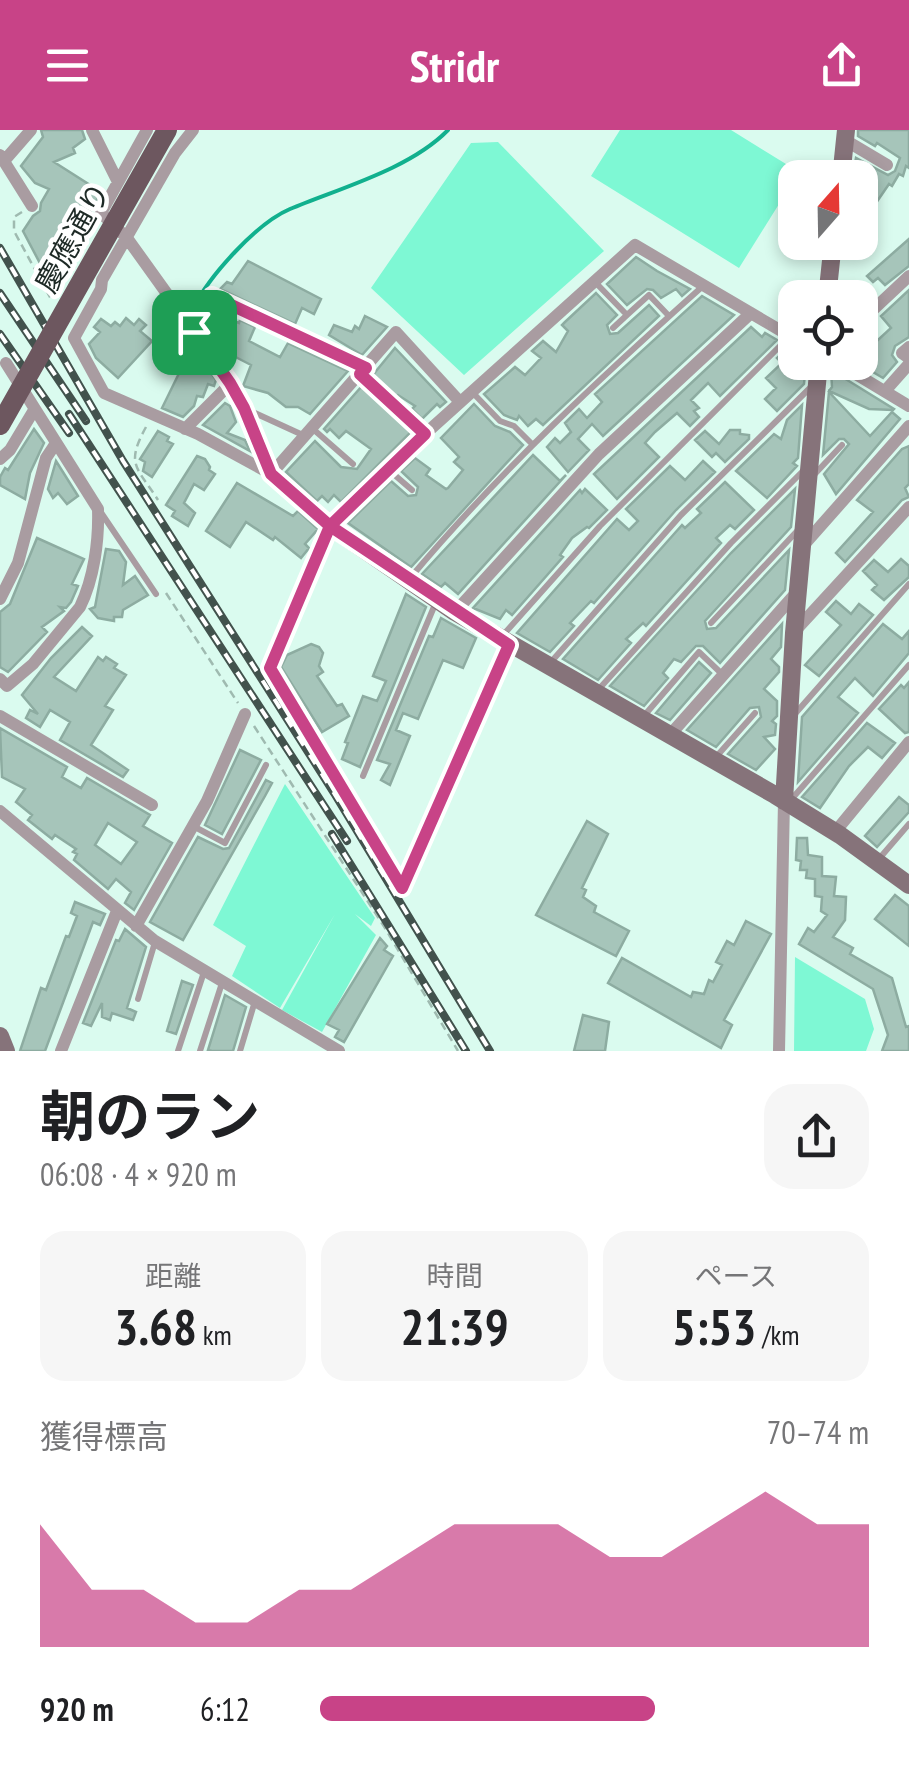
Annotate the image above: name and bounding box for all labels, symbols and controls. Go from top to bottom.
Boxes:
text: Stridr [410,36,499,94]
icon: menu [40,38,95,93]
icon: share [814,38,869,93]
north arrow [778,160,878,260]
map controls [778,160,878,380]
street label: 慶應通り [26,175,118,299]
button: locate [778,280,878,380]
pin [152,290,237,375]
icon: arrive [167,305,222,360]
text: 朝のラン [40,1080,260,1151]
button: share [764,1084,869,1189]
text: 06:08 · 4 × 920 m [40,1153,237,1195]
text: 距離 [145,1257,201,1294]
text: 時間 [426,1257,483,1294]
text: ペース [695,1257,777,1294]
text: 3.68 [114,1294,197,1359]
text: 21:39 [400,1294,509,1359]
text: 5:53 [672,1294,756,1359]
text: km [197,1316,232,1353]
text: /km [756,1316,800,1353]
text: 70–74 m [767,1411,869,1453]
text: 獲得標高 [40,1415,168,1457]
text: 920 m [40,1688,114,1730]
text: 6:12 [200,1688,250,1730]

